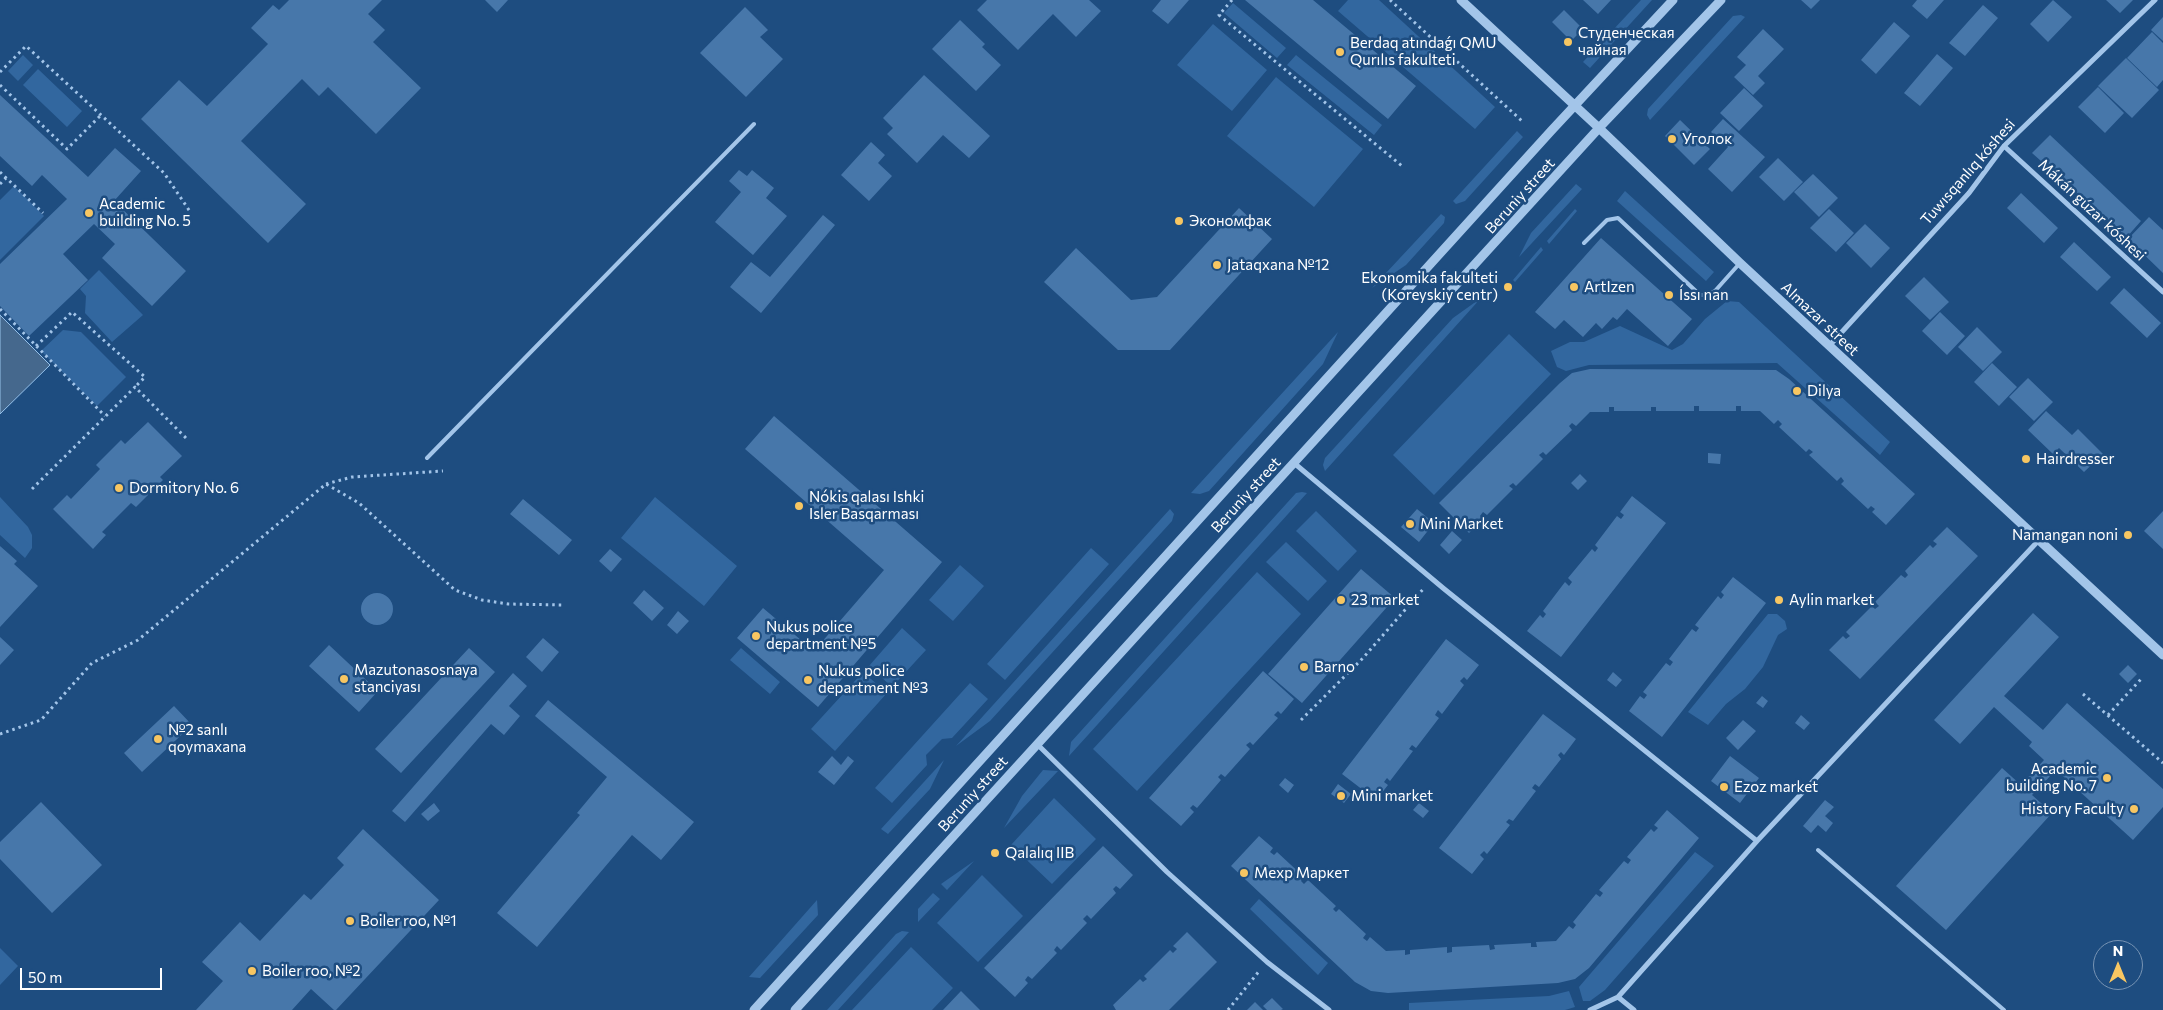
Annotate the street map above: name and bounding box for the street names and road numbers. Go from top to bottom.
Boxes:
street label: Tuwısqanlıq kóshesi [1917,115,2019,229]
street label: Beruniy street [1481,154,1559,238]
street label: Mákán gúzar kóshesi [2034,155,2150,265]
street label: Almazar street [1777,278,1863,360]
street label: Beruniy street [1207,453,1285,537]
street label: Beruniy street [934,752,1012,836]

